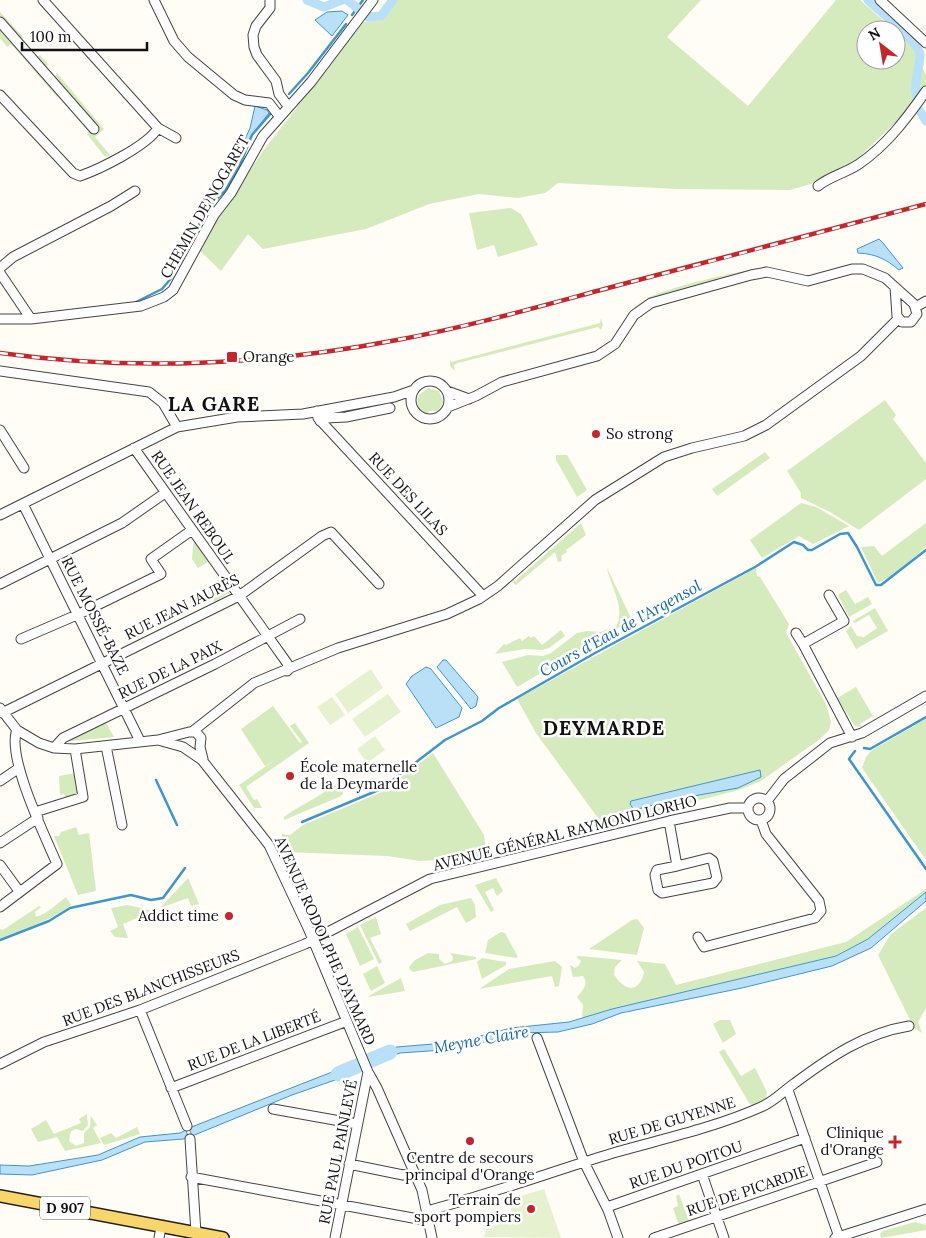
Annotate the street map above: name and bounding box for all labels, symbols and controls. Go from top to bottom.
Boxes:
scale bar [22,20,148,52]
north arrow [856,20,906,70]
text: N [865,23,884,44]
text: 100 m [30,27,71,46]
street label: CHEMIN DE NOGARET [156,131,254,282]
place label: Orange [243,347,295,366]
marker: Orange [225,350,239,364]
district label: LA GARE [168,391,260,416]
place label: So strong [606,424,673,443]
marker: So strong [590,428,602,440]
street label: RUE JEAN REBOUL [147,447,240,567]
street label: RUE DES LILAS [365,448,452,539]
street label: RUE MOSSÉ-BAZE [58,554,133,678]
street label: RUE JEAN JAURÈS [121,569,242,644]
water label: Cours d'Eau de l'Argensol [536,575,705,681]
street label: RUE DE LA PAIX [115,636,225,703]
district label: DEYMARDE [543,715,665,740]
place label: École maternelle de la Deymarde [300,757,417,793]
marker: École maternelle de la Deymarde [284,770,296,782]
street label: AVENUE GÉNÉRAL RAYMOND LORHO [430,790,699,875]
street label: AVENUE RODOLPHE D'AYMARD [270,833,380,1048]
place label: Addict time [137,906,219,925]
marker: Addict time [223,910,235,922]
street label: RUE DES BLANCHISSEURS [60,945,242,1030]
street label: RUE DE LA LIBERTÉ [185,1006,323,1075]
water label: Meyne Claire [432,1021,530,1057]
street label: RUE PAUL PAINLEVÉ [314,1078,361,1226]
street label: RUE DE GUYENNE [606,1092,738,1149]
place label: Clinique d'Orange [820,1123,884,1159]
marker: Centre de secours principal d'Orange [464,1135,476,1147]
marker: Clinique d'Orange [888,1135,902,1149]
street label: RUE DU POITOU [627,1136,745,1193]
place label: Centre de secours principal d'Orange [405,1148,535,1184]
street label: RUE DE PICARDIE [684,1161,810,1220]
place label: Terrain de sport pompiers [414,1190,521,1226]
road number: D 907 [40,1196,90,1220]
marker: Terrain de sport pompiers [525,1203,537,1215]

